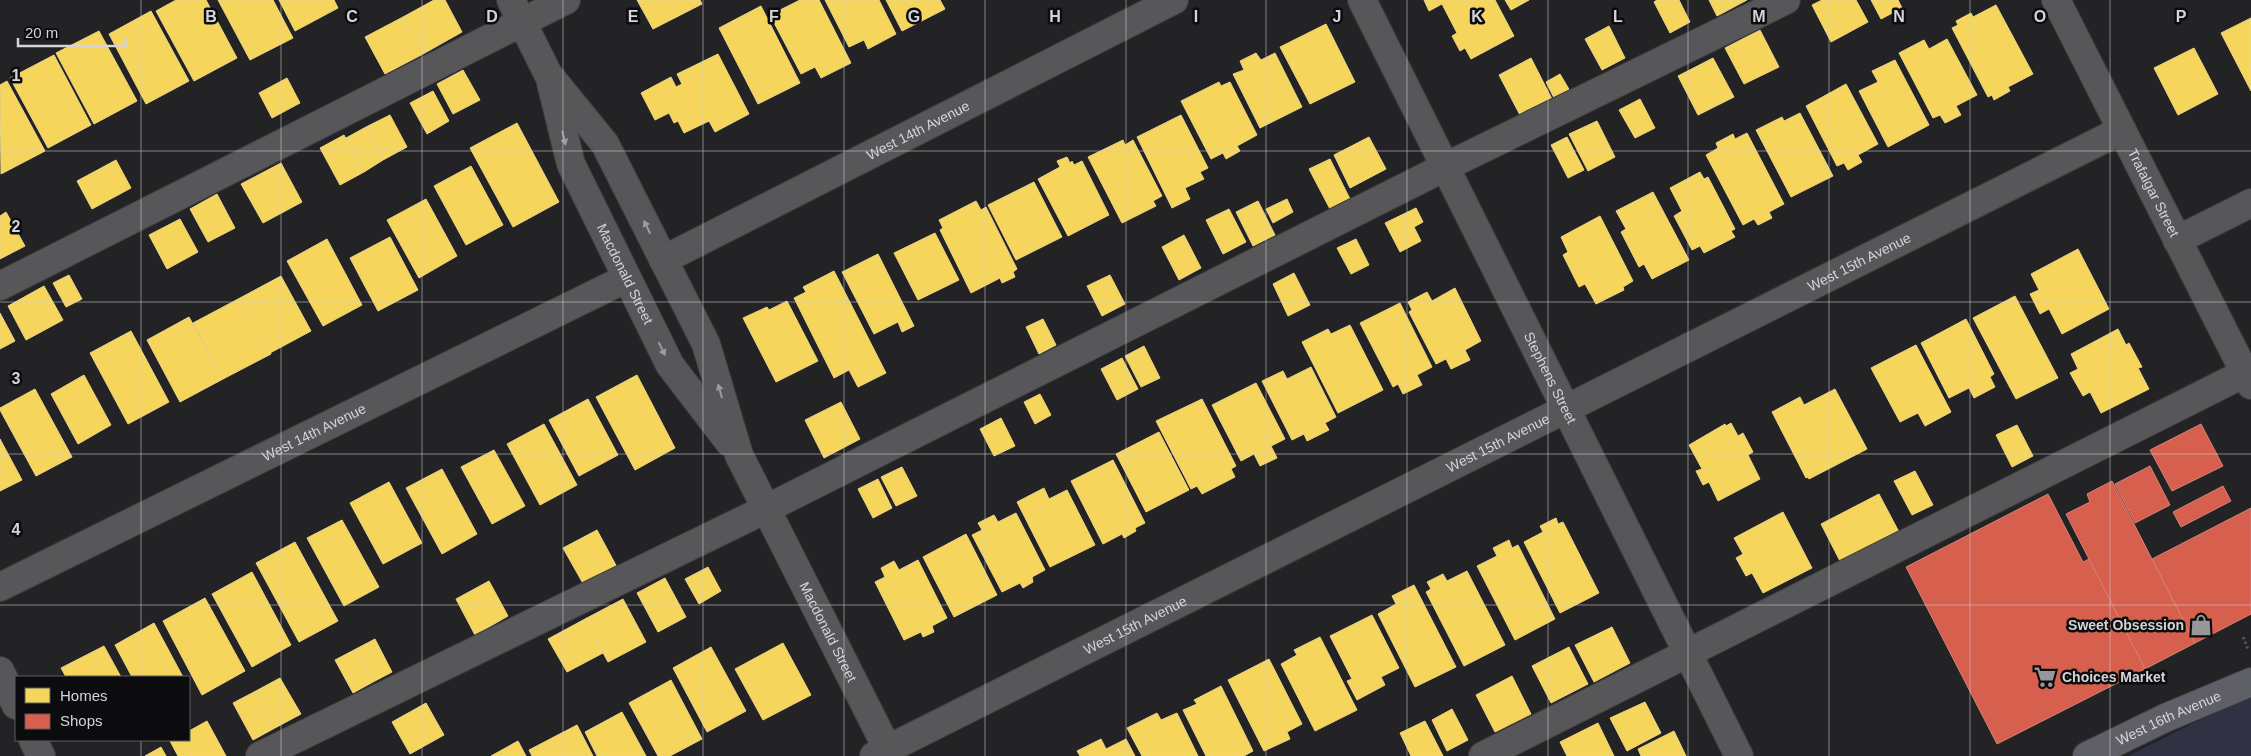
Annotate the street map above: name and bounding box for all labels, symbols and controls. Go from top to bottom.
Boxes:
text: B [205,8,217,25]
text: C [346,8,358,25]
text: D [486,8,498,25]
text: E [628,8,639,25]
text: F [769,8,779,25]
text: G [908,8,920,25]
text: H [1049,8,1061,25]
text: I [1194,8,1198,25]
text: J [1333,8,1341,25]
text: K [1471,8,1483,25]
text: L [1613,8,1623,25]
text: M [1752,8,1766,25]
text: N [1893,8,1905,25]
text: O [2034,8,2046,25]
text: P [2176,8,2187,25]
scale bar [18,15,125,47]
text: 20 m [25,24,58,41]
text: 1 [12,67,21,84]
street label: West 14th Avenue [864,97,972,163]
one-way arrow [561,131,569,146]
street label: Trafalgar Street [2125,146,2183,240]
text: 2 [12,218,21,235]
one-way arrow [643,220,651,235]
street label: Macdonald Street [594,221,657,327]
street label: West 15th Avenue [1805,229,1913,294]
street label: Stephens Street [1521,329,1580,426]
one-way arrow [658,342,666,356]
text: 3 [12,370,21,387]
one-way arrow [716,384,724,399]
street label: West 14th Avenue [260,400,368,464]
street label: West 15th Avenue [1444,410,1552,476]
text: 4 [12,521,21,538]
street label: Macdonald Street [796,579,860,685]
street label: West 15th Avenue [1081,592,1189,658]
shop icon: Sweet Obsession [2188,612,2214,638]
place label: Sweet Obsession [2068,617,2184,633]
supermarket icon: Choices Market [2032,664,2058,690]
place label: Choices Market [2062,669,2166,685]
legend [15,676,190,741]
text: Homes [60,687,108,704]
street label: West 16th Avenue [2114,687,2223,749]
text: Shops [60,712,103,729]

